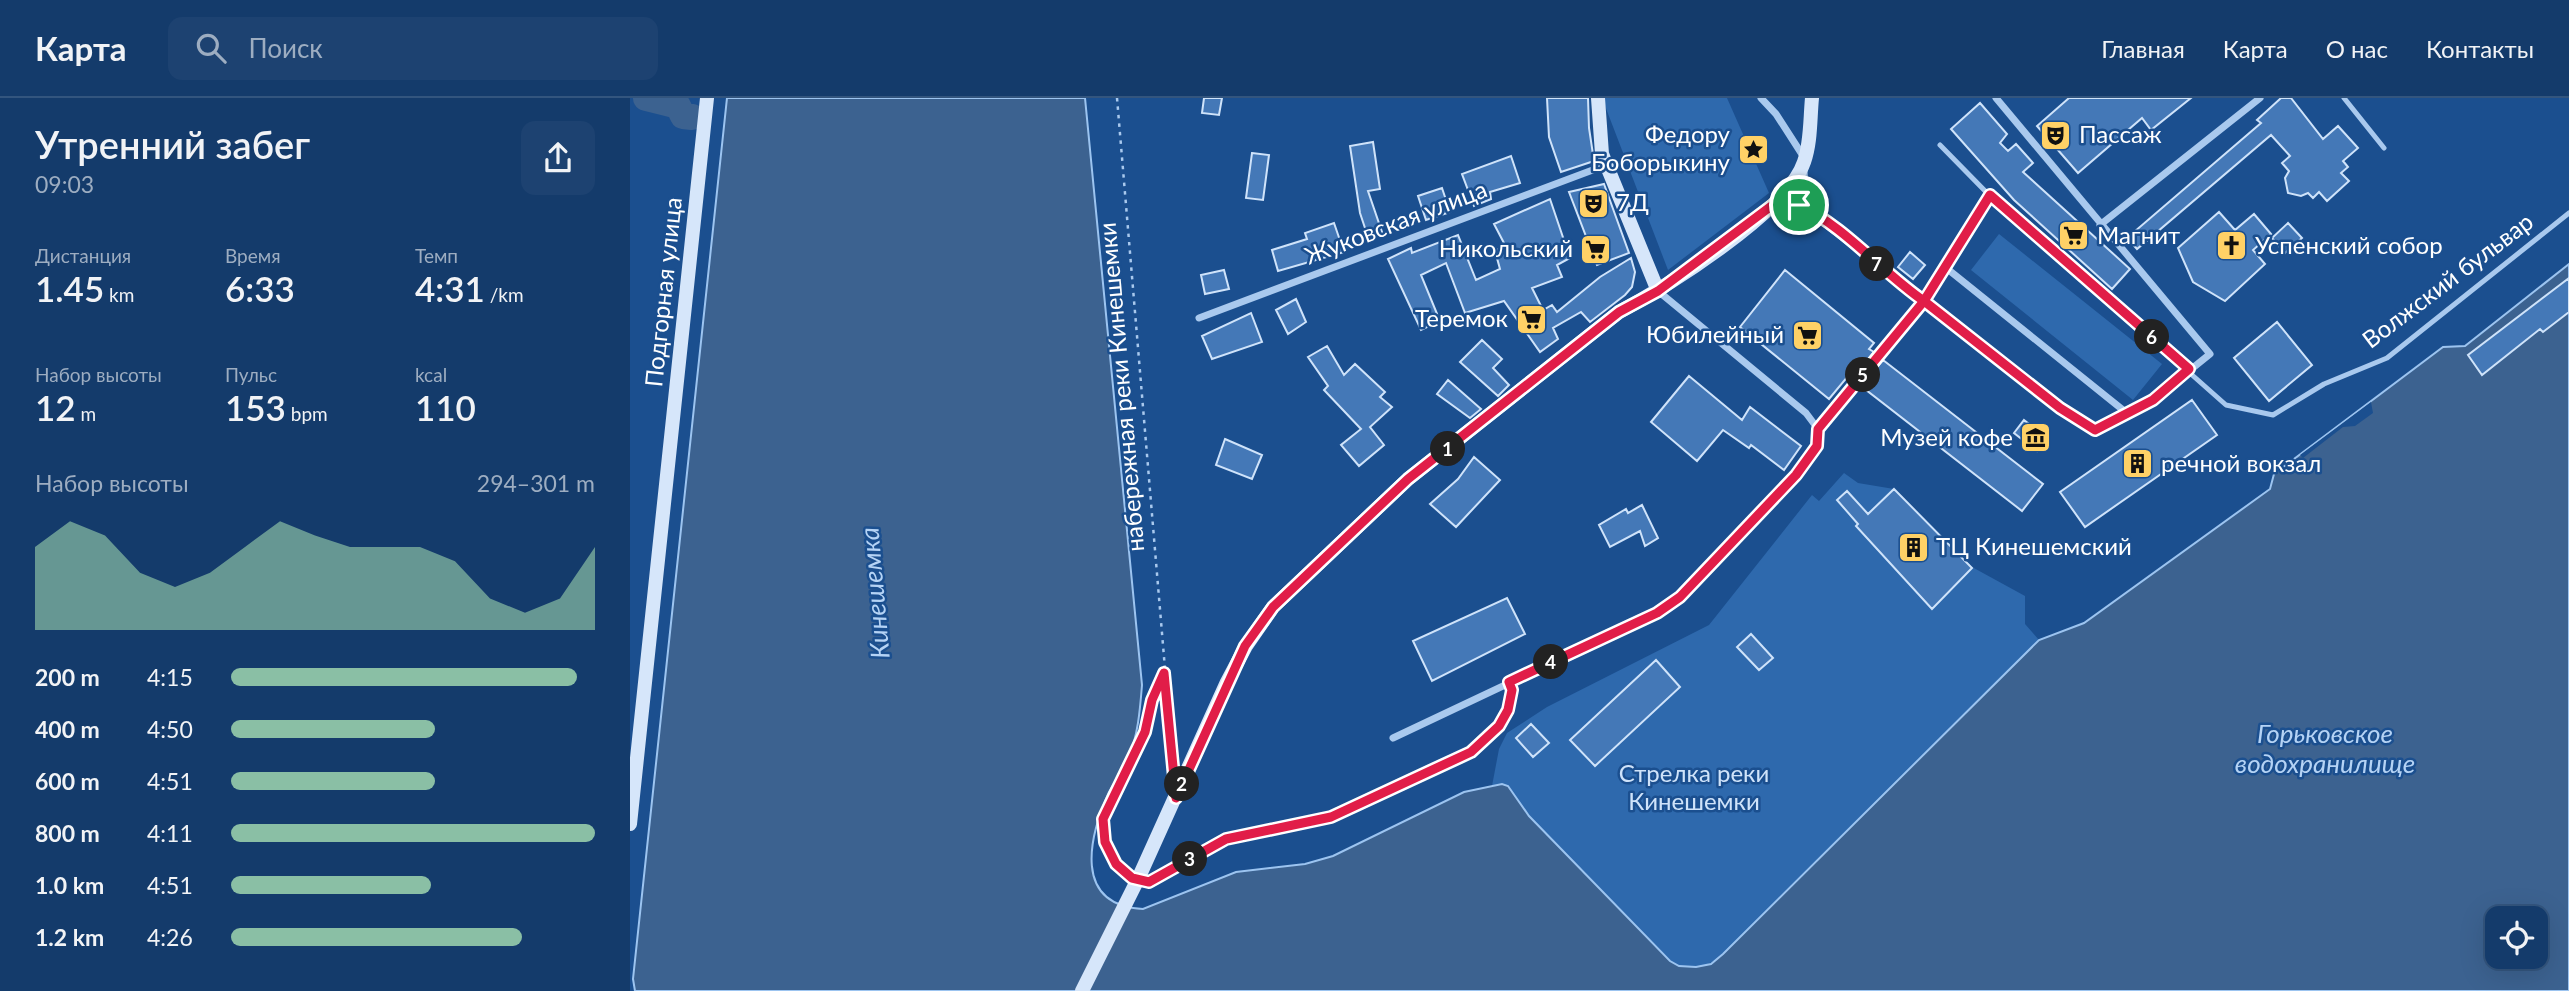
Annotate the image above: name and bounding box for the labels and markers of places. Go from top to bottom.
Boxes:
theatre icon: Пассаж [2039,118,2073,152]
place label: Федору Боборыкину [1591,119,1731,176]
place label: Пассаж [2079,119,2162,148]
place icon: Федору Боборыкину [1736,132,1770,166]
pin [1769,175,1829,235]
theatre icon: 7Д [1576,186,1610,220]
place label: 7Д [1616,187,1649,216]
supermarket icon: Магнит [2057,219,2091,253]
place label: Магнит [2097,220,2180,249]
church icon: Успенский собор [2215,229,2249,263]
place label: Успенский собор [2255,230,2443,259]
supermarket icon: Никольский [1579,232,1613,266]
place label: Никольский [1439,233,1573,262]
pin: 7 [1860,246,1894,282]
supermarket icon: Теремок [1514,302,1548,336]
place label: Теремок [1415,303,1509,332]
supermarket icon: Юбилейный [1790,318,1824,352]
place label: Юбилейный [1646,319,1784,348]
pin: 6 [2134,320,2170,354]
pin: 5 [1846,358,1880,392]
museum icon: Музей кофе [2019,421,2053,455]
place label: Музей кофе [1880,422,2013,451]
pin: 1 [1430,432,1466,466]
building icon: речной вокзал [2121,447,2155,481]
place label: речной вокзал [2161,448,2321,477]
building icon: ТЦ Кинешемский [1896,530,1930,564]
place label: ТЦ Кинешемский [1936,531,2132,560]
pin: 4 [1534,644,1569,680]
pin: 2 [1164,766,1200,802]
pin: 3 [1172,842,1208,876]

